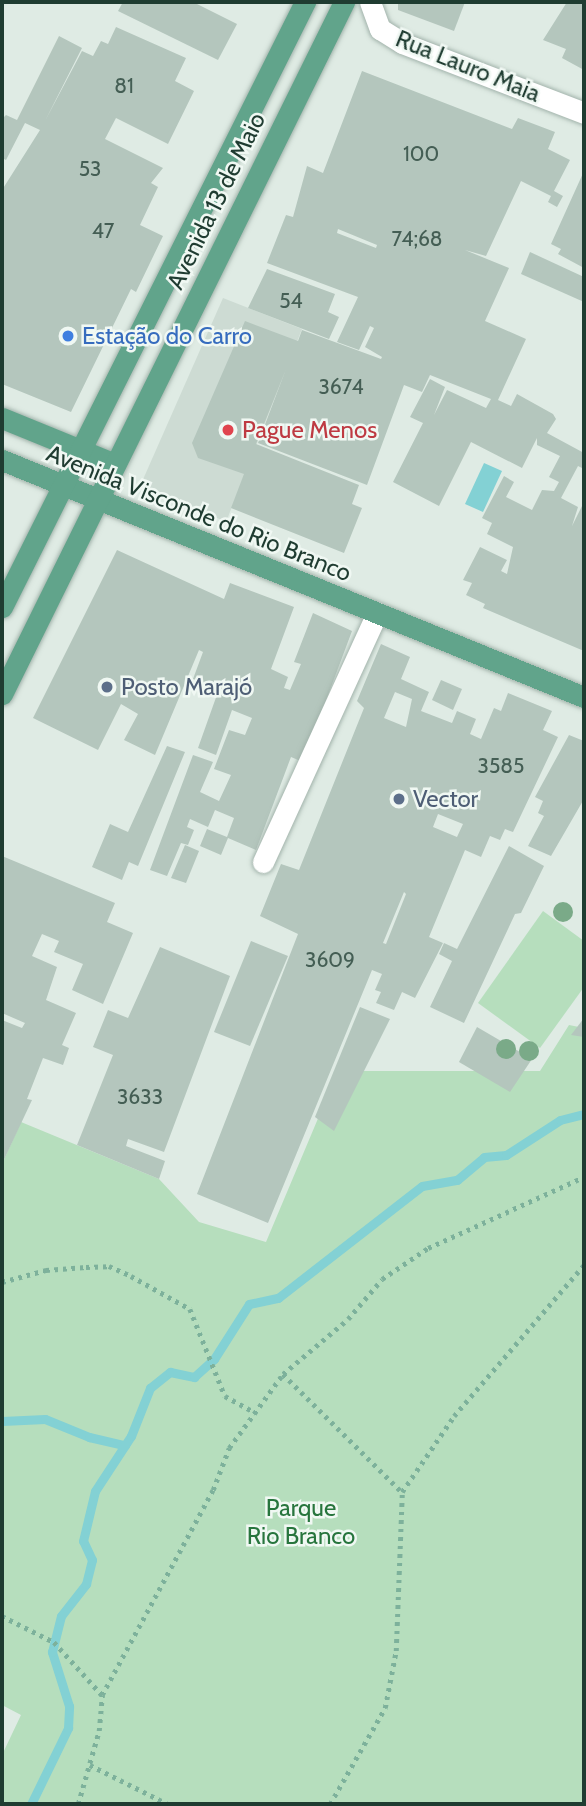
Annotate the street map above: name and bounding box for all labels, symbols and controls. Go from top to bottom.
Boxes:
street label: Rua Lauro Maia [392,24,544,108]
house number: 81 [114,73,134,99]
street label: Avenida 13 de Maio [161,108,271,294]
house number: 100 [403,141,439,167]
house number: 53 [79,156,101,182]
house number: 47 [92,218,114,244]
house number: 74;68 [391,226,443,252]
house number: 54 [279,288,303,314]
place label: Estação do Carro [82,322,252,350]
marker: Estação do Carro [60,328,76,344]
house number: 3674 [318,374,364,400]
place label: Pague Menos [242,416,377,444]
marker: Pague Menos [220,422,236,438]
street label: Avenida Visconde do Rio Branco [42,439,356,587]
place label: Posto Marajó [121,673,252,701]
marker: Posto Marajó [99,679,115,695]
house number: 3585 [478,753,524,779]
place label: Vector [413,785,478,813]
marker: Vector [391,791,407,807]
house number: 3609 [305,947,355,973]
house number: 3633 [117,1084,163,1110]
park label: Parque Rio Branco [247,1494,355,1550]

